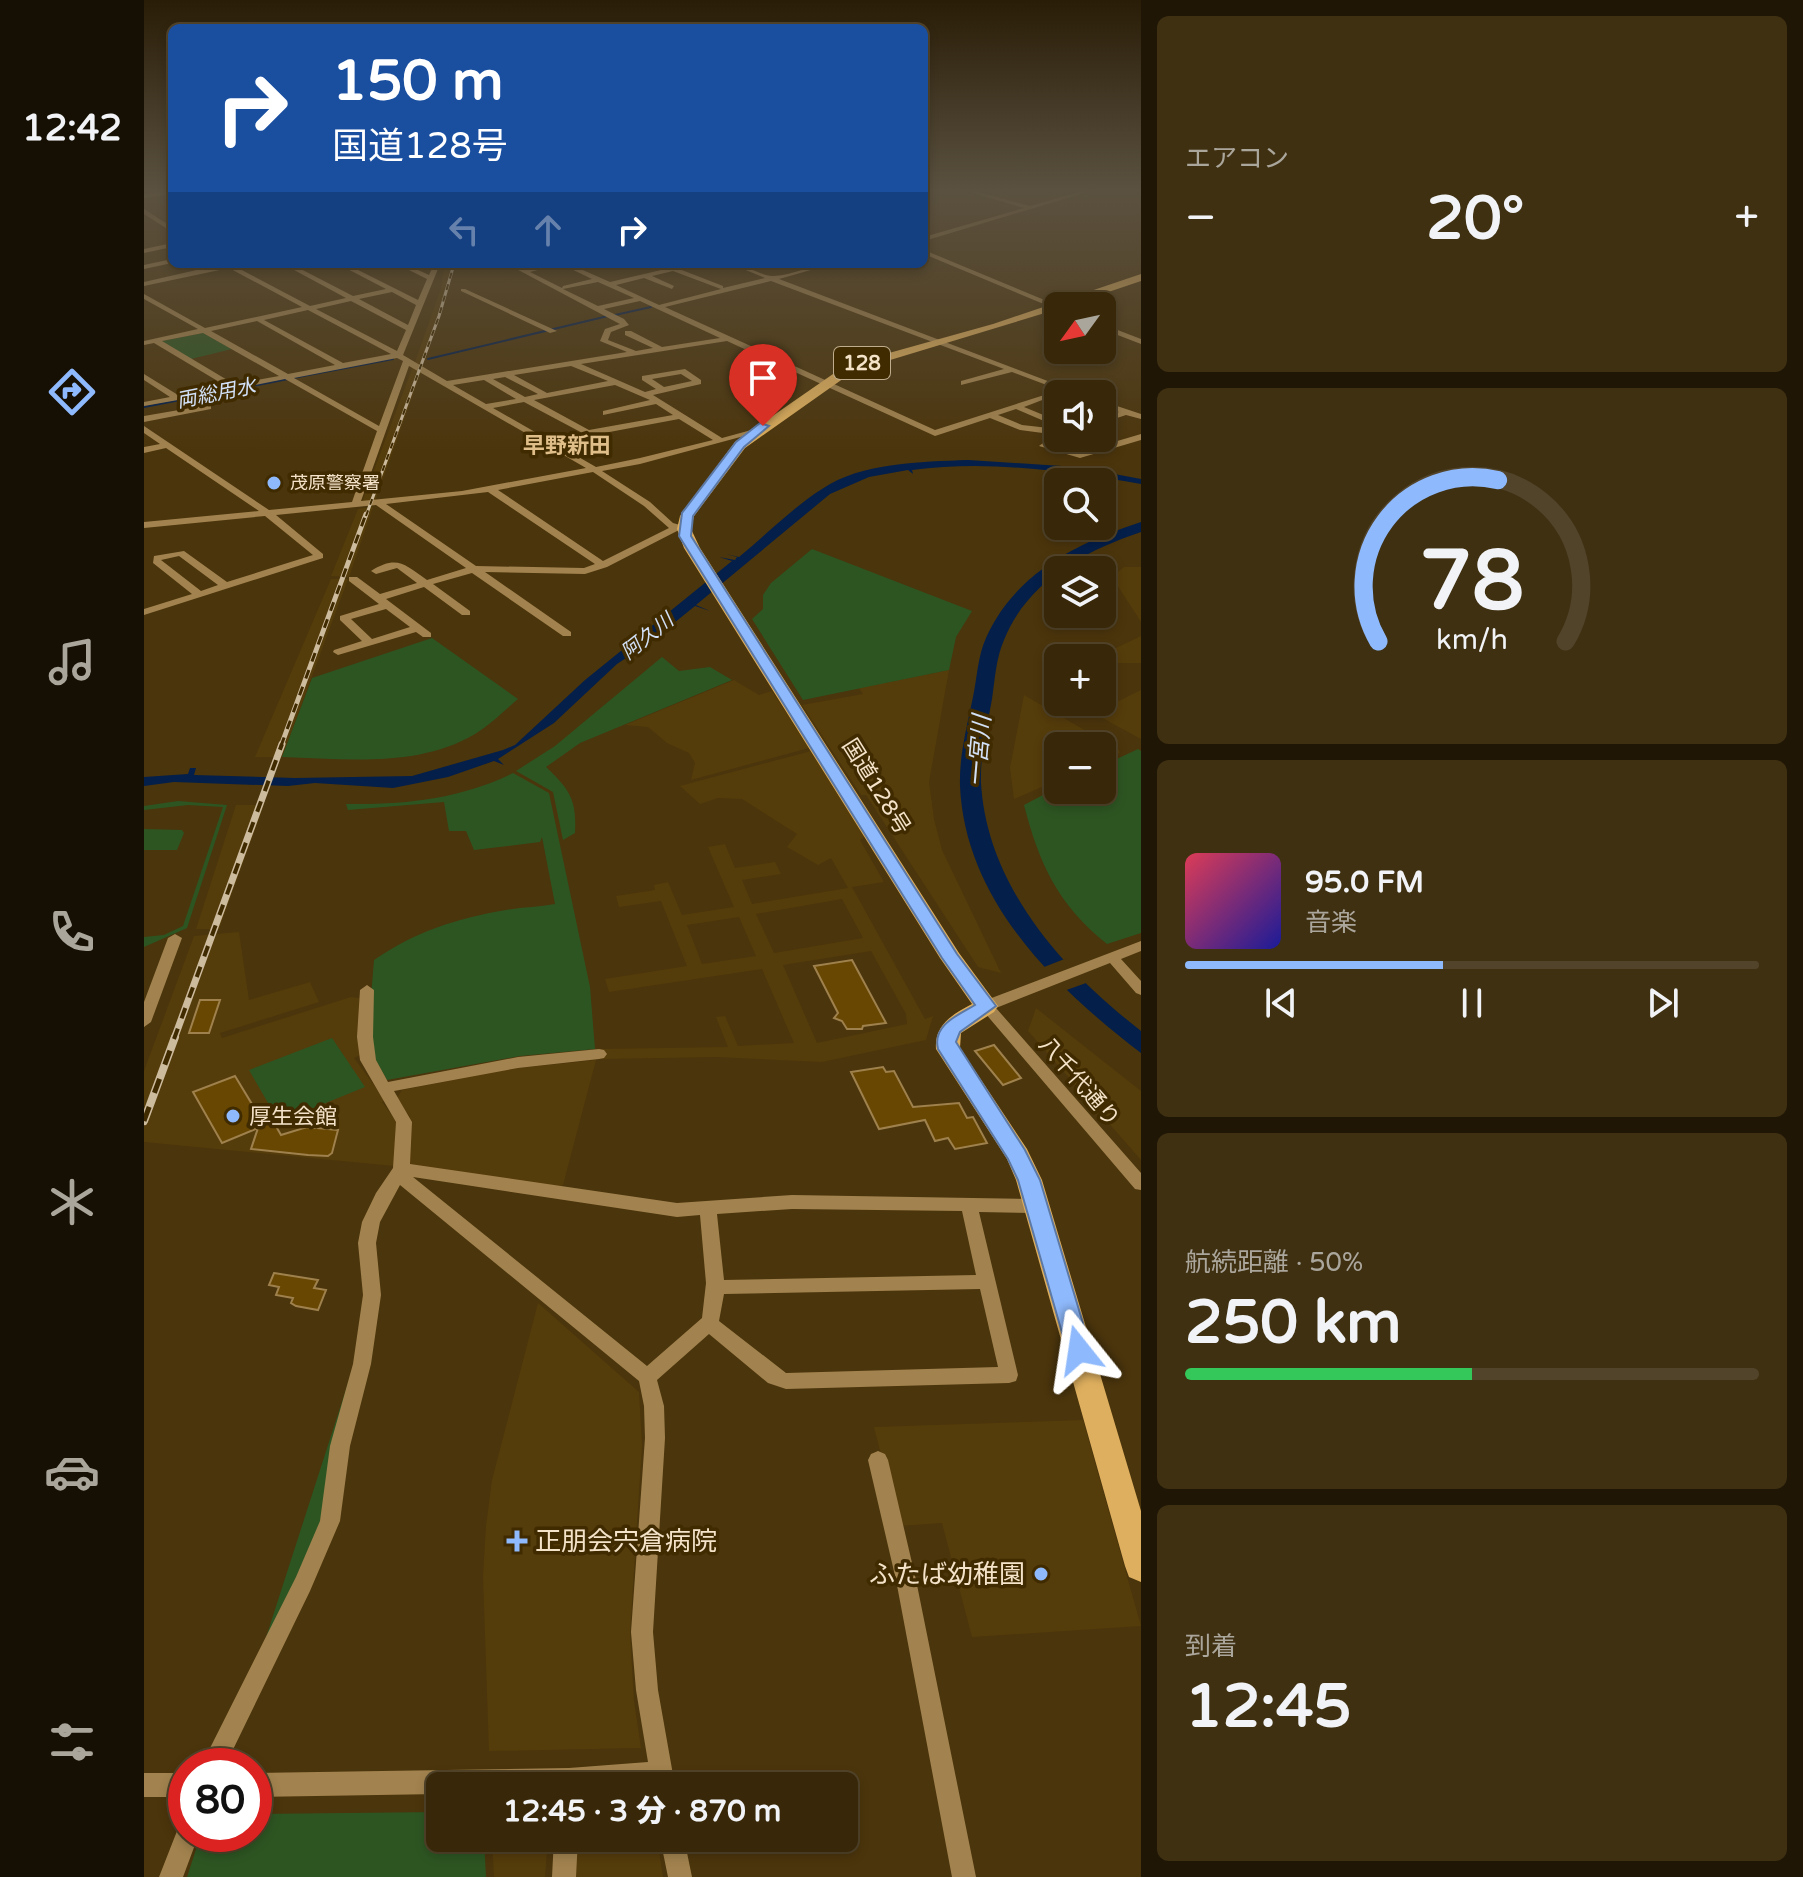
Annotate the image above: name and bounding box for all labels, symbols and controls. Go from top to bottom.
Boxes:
text: 150 m [332,48,503,115]
icon: right [200,56,304,160]
text: 12:42 [22,107,122,150]
text: 国道128号 [332,125,508,168]
text: エアコン [1185,143,1289,174]
text: 20° [1426,183,1524,255]
text: − [1185,192,1216,245]
text: + [1734,192,1759,245]
icon: left [442,208,486,252]
icon: ahead [526,208,570,252]
icon: right [610,208,654,252]
north arrow [1044,292,1116,364]
map controls [1044,292,1116,804]
pin [729,344,797,426]
road number: 128 [834,347,890,379]
icon: arrive [741,356,785,400]
icon: directions [44,364,100,420]
water label: 両総用水 [175,374,260,413]
button: sound [1044,380,1116,452]
district label: 早野新田 [523,433,611,459]
button: search [1044,468,1116,540]
place label: 茂原警察署 [290,472,380,494]
marker: 茂原警察署 [265,474,283,492]
text: 78 [1420,532,1524,632]
button: layers [1044,556,1116,628]
water label: 阿久川 [617,607,680,665]
text: km/h [1436,623,1508,657]
icon: music [44,634,100,690]
button: + [1044,644,1116,716]
water label: 一宮川 [962,711,997,788]
button: − [1044,732,1116,804]
street label: 国道128号 [837,734,916,839]
text: 95.0 FM [1305,864,1424,901]
icon: phone [44,904,100,960]
text: 音楽 [1305,907,1357,938]
icon: previous [1259,981,1303,1025]
icon: pause [1450,981,1494,1025]
icon: next [1641,981,1685,1025]
street label: 八千代通り [1033,1032,1125,1132]
place label: 厚生会館 [249,1104,337,1130]
marker: 厚生会館 [224,1107,242,1125]
icon: climate [44,1174,100,1230]
text: 航続距離 · 50% [1185,1247,1363,1278]
text: 250 km [1185,1287,1401,1359]
position arrow [1037,1308,1121,1392]
icon: car [44,1444,100,1500]
place label: 正朋会宍倉病院 [535,1526,717,1557]
marker: 正朋会宍倉病院 [506,1530,528,1552]
place label: ふたば幼稚園 [869,1559,1025,1590]
marker: ふたば幼稚園 [1032,1565,1050,1583]
text: 到着 [1185,1631,1237,1662]
text: 12:45 [1185,1671,1351,1743]
icon: filters [44,1714,100,1770]
speed limit sign: 80 [168,1748,272,1852]
text: 12:45 · 3 分 · 870 m [503,1793,781,1830]

